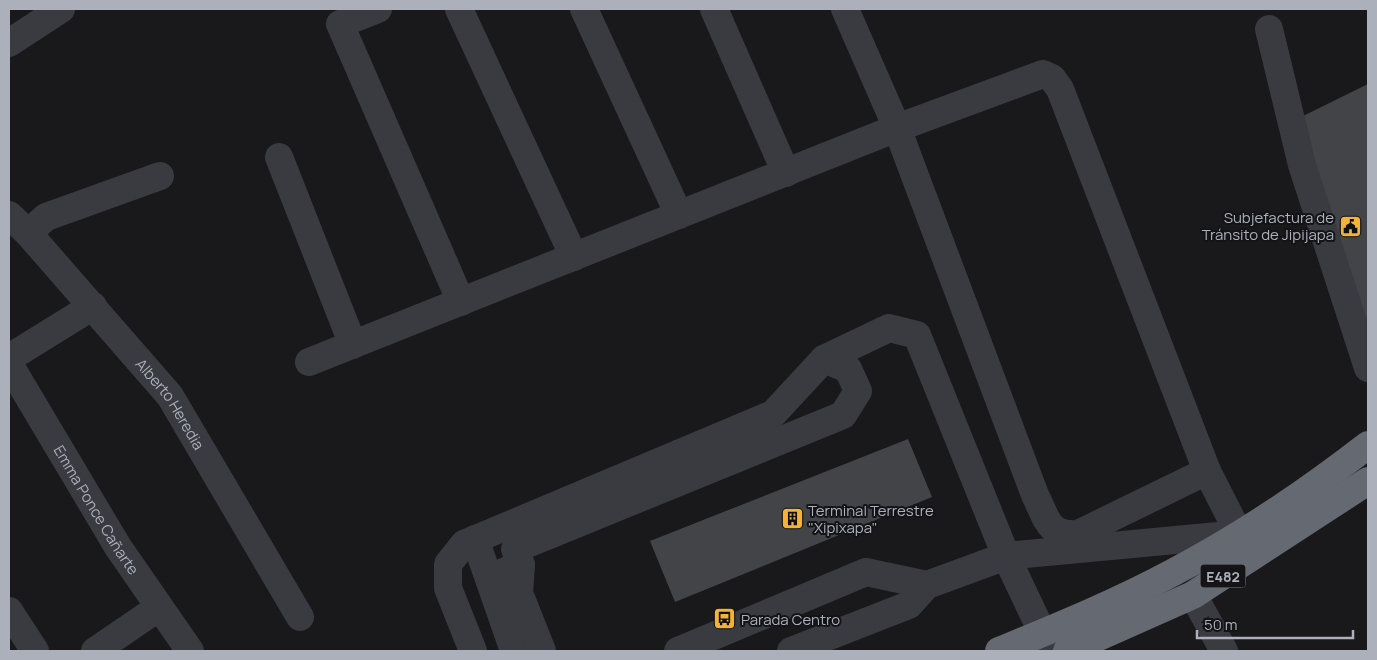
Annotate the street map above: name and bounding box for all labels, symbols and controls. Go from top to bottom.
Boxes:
place label: Subjefactura de Tránsito de Jipijapa [1202,207,1334,245]
public building icon: Subjefactura de Tránsito de Jipijapa [1338,214,1362,238]
street label: Alberto Heredia [131,354,210,453]
street label: Emma Ponce Cañarte [49,441,144,579]
place label: Terminal Terrestre "Xipixapa" [808,500,934,538]
building icon: Terminal Terrestre "Xipixapa" [780,507,804,531]
road number: E482 [1200,564,1246,588]
bus stop icon: Parada Centro [713,607,737,631]
scale bar [1197,608,1353,640]
place label: Parada Centro [741,609,840,630]
text: 50 m [1204,614,1238,635]

